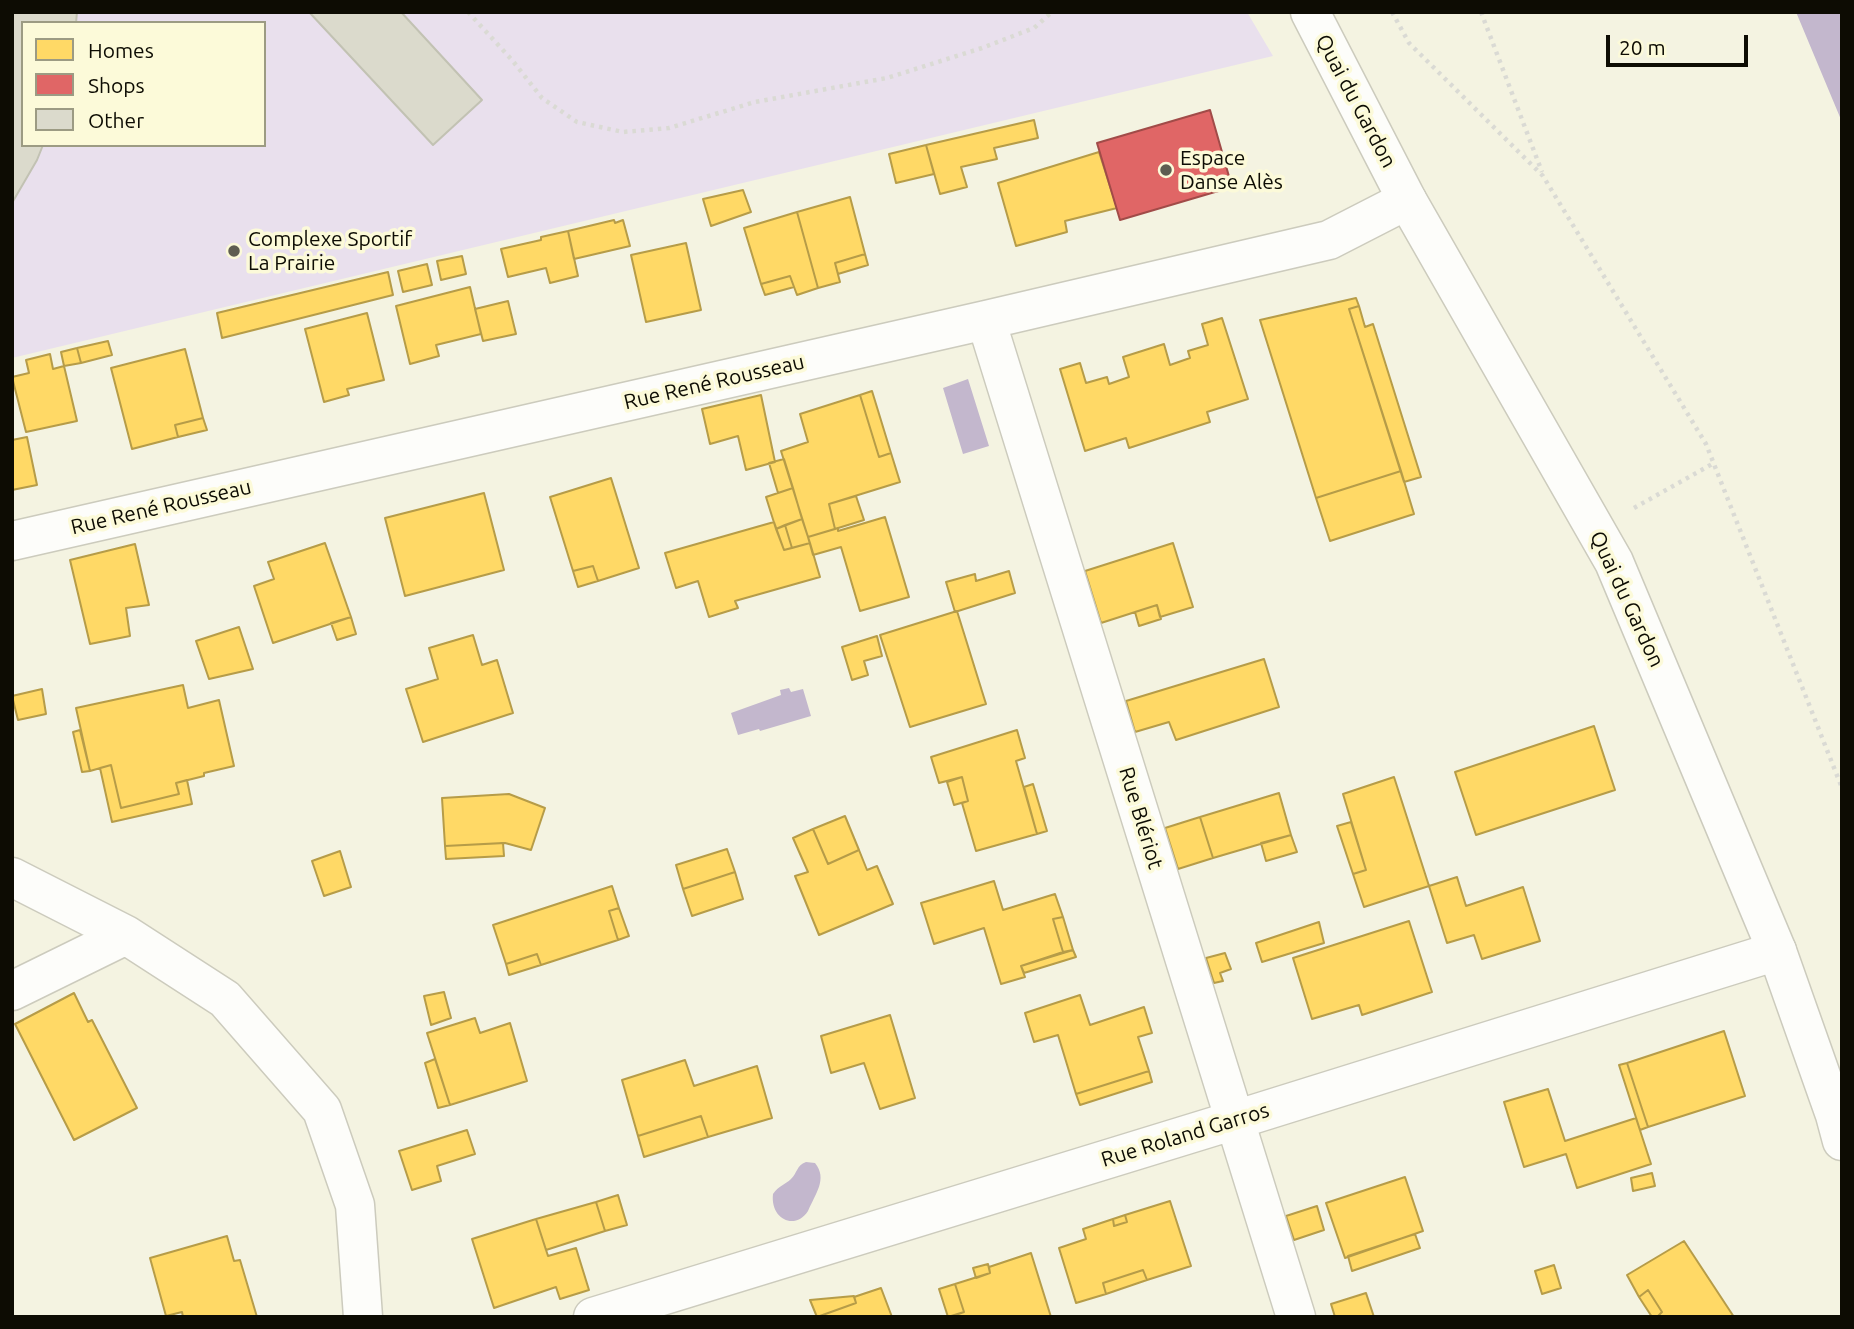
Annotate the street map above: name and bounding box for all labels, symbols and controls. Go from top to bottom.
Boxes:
legend [21,21,266,147]
scale bar [1609,21,1751,65]
street label: Quai du Gardon [1310,30,1402,172]
text: 20 m [1619,35,1666,59]
text: Homes [88,38,154,62]
text: Shops [88,73,145,97]
text: Other [88,108,144,132]
place label: Espace Danse Alès [1180,145,1283,195]
marker: Espace Danse Alès [1158,162,1174,178]
place label: Complexe Sportif La Prairie [248,226,412,276]
marker: Complexe Sportif La Prairie [226,243,242,259]
street label: Rue René Rousseau [621,349,807,415]
street label: Rue René Rousseau [68,474,254,540]
street label: Quai du Gardon [1584,527,1670,671]
street label: Rue Blériot [1114,764,1168,872]
street label: Rue Roland Garros [1098,1097,1272,1173]

